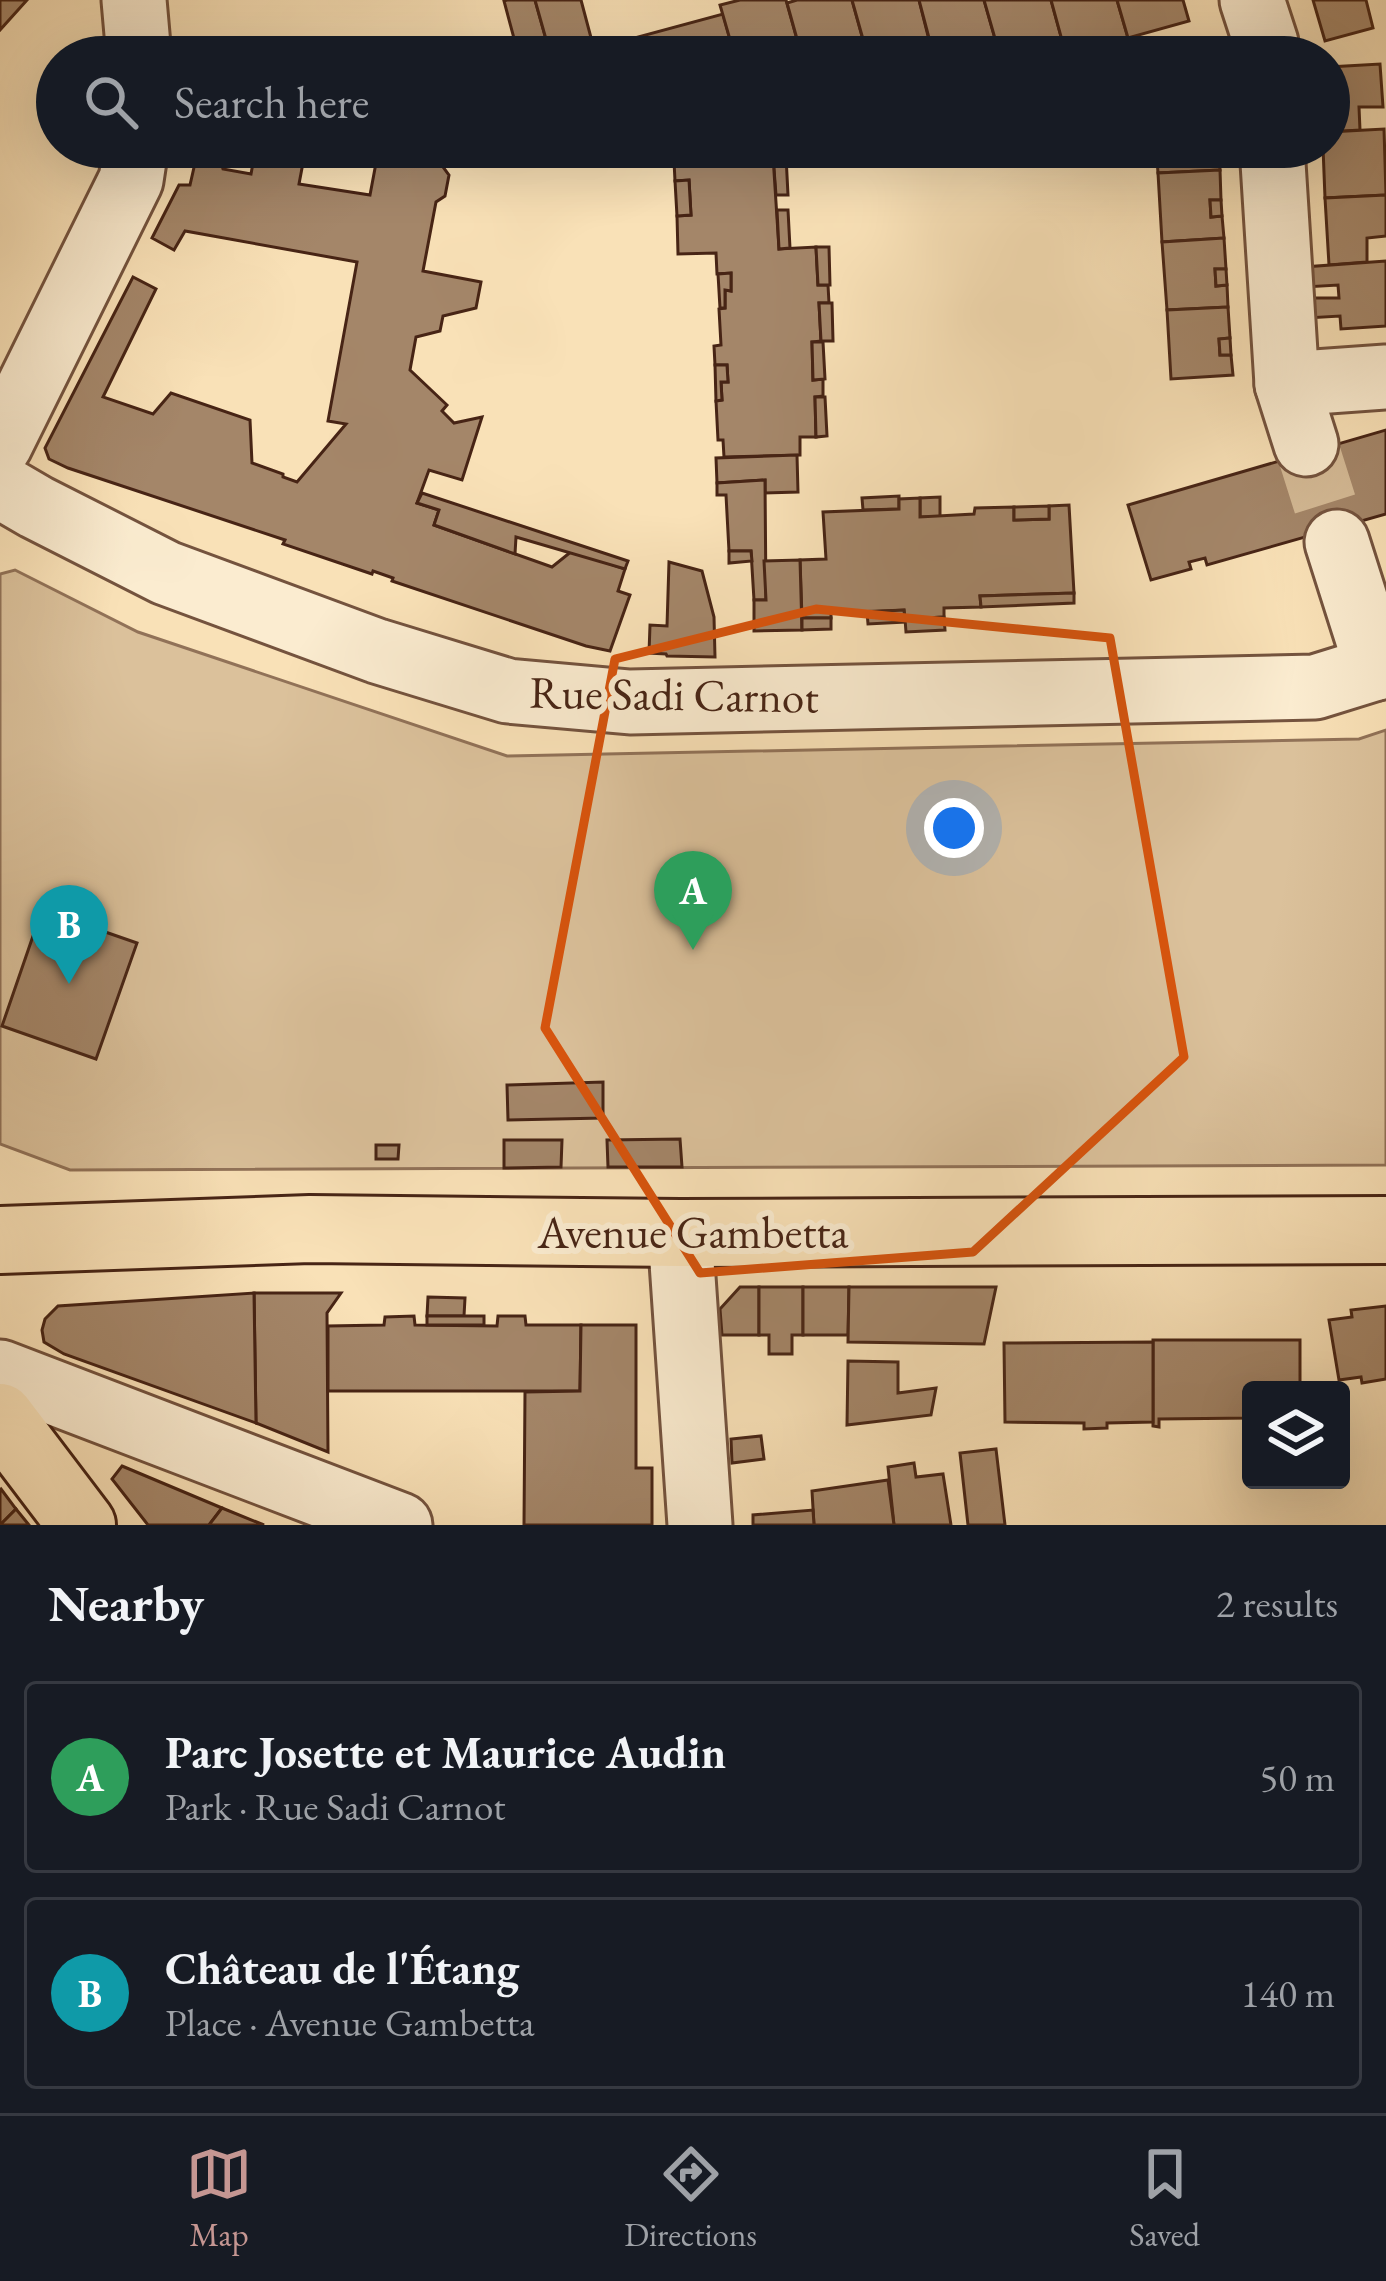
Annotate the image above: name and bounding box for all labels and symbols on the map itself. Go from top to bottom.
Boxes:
street label: Rue Sadi Carnot [529,662,819,726]
your location [924,798,984,858]
pin: A [654,851,732,950]
pin: B [30,885,108,984]
street label: Avenue Gambetta [537,1203,848,1261]

